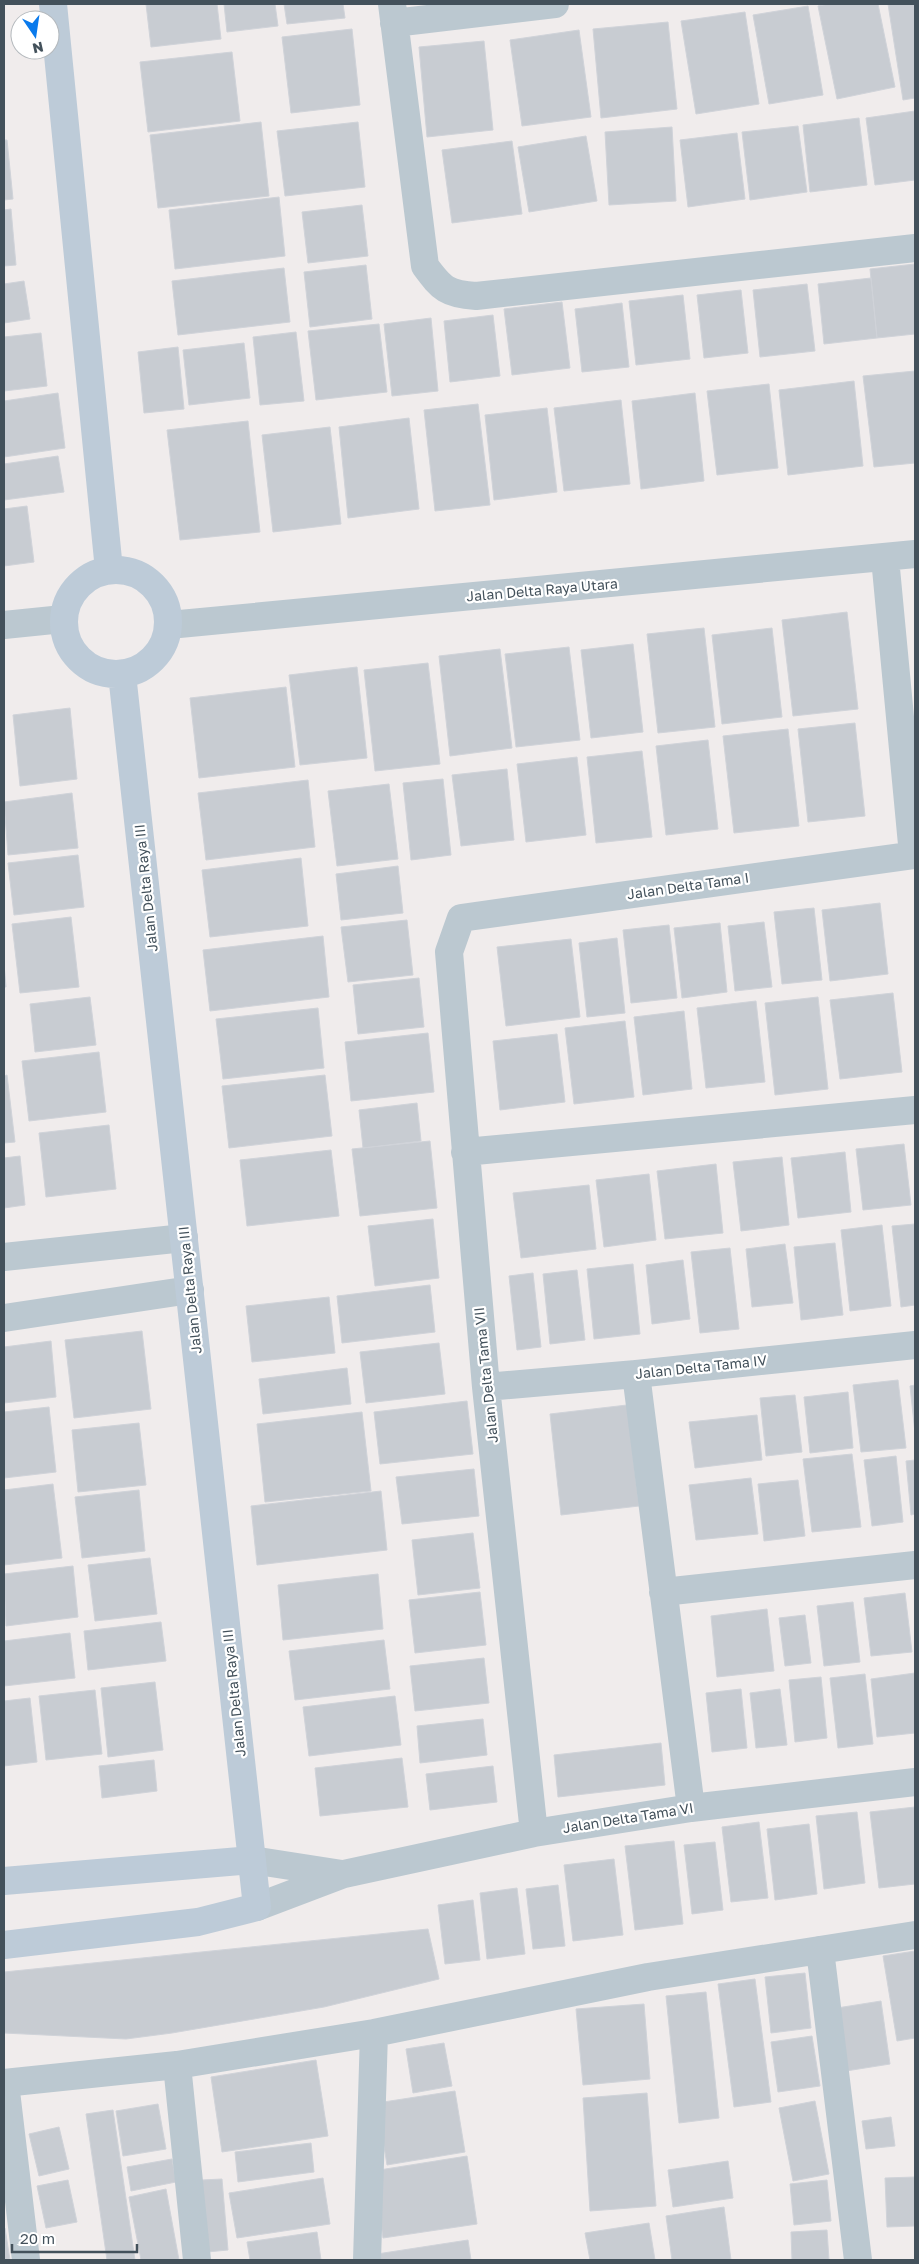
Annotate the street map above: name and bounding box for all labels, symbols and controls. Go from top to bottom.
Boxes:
north arrow [10,10,60,60]
text: N [31,39,45,58]
street label: Jalan Delta Raya Utara [465,574,618,605]
street label: Jalan Delta Raya III [130,823,161,953]
street label: Jalan Delta Tama I [626,869,750,902]
street label: Jalan Delta Raya III [174,1225,205,1355]
street label: Jalan Delta Tama VII [470,1306,501,1444]
street label: Jalan Delta Tama IV [634,1351,768,1382]
street label: Jalan Delta Raya III [218,1628,249,1758]
street label: Jalan Delta Tama VI [561,1799,695,1836]
scale bar [12,2222,138,2254]
text: 20 m [20,2229,55,2247]

